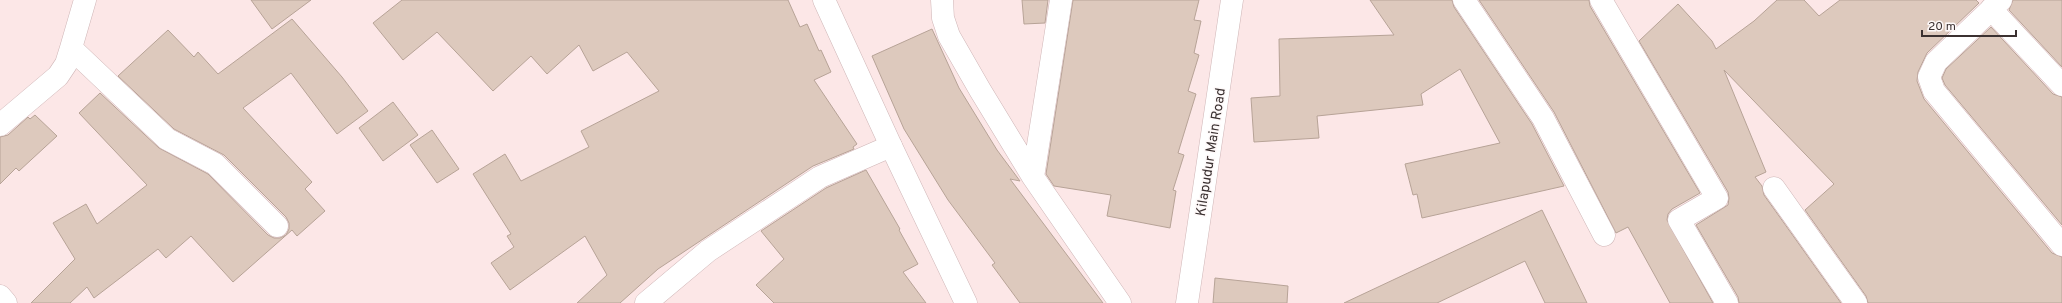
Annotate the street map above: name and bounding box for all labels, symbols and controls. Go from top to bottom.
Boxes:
scale bar [1922,12,2016,38]
text: 20 m [1928,19,1956,35]
street label: Kilapudur Main Road [1193,87,1230,218]

